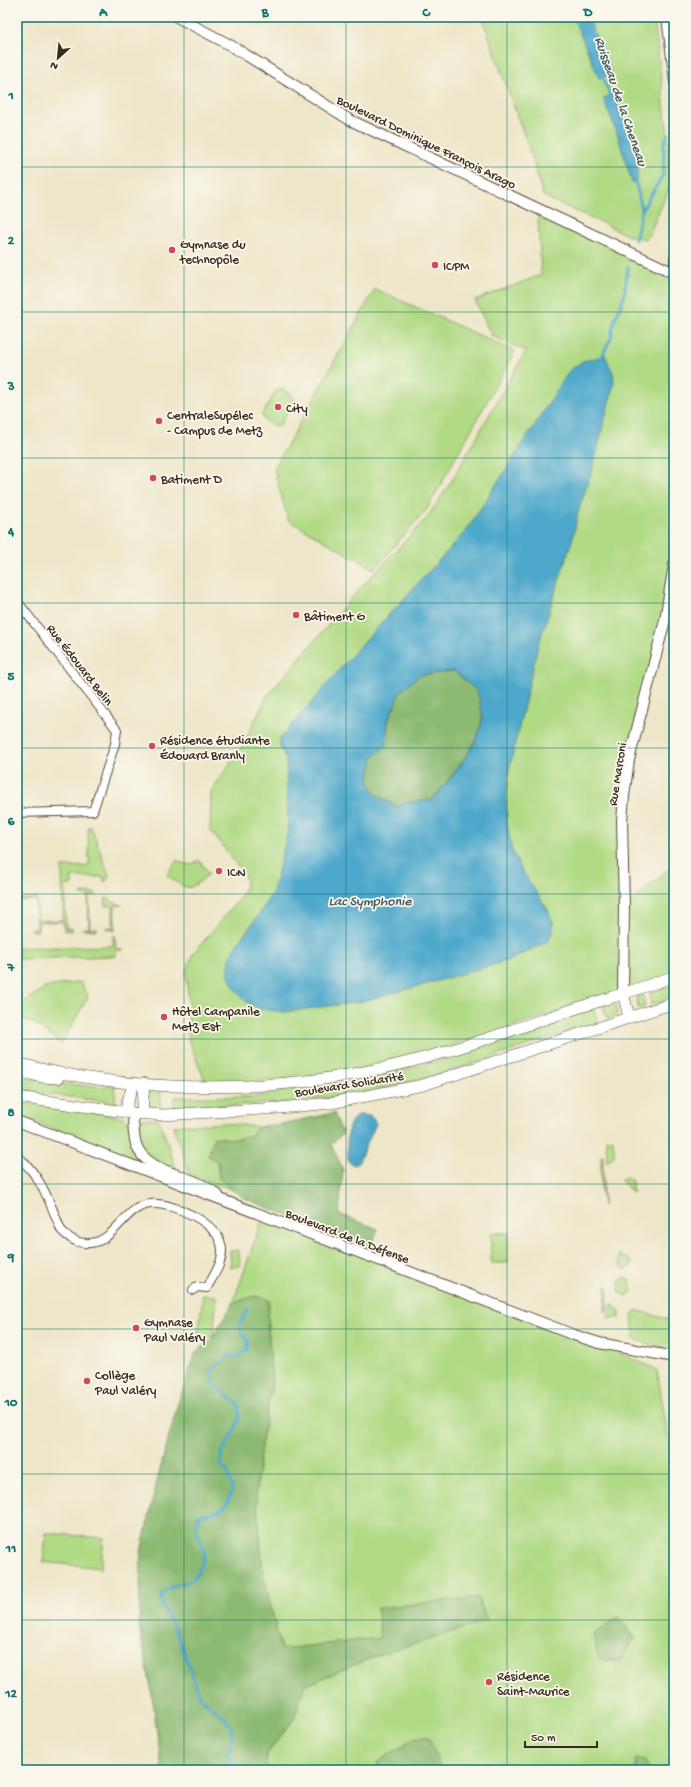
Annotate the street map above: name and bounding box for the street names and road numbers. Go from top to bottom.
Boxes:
street label: Boulevard Dominique François Arago [333,93,518,193]
street label: Rue Édouard Belin [43,621,117,710]
street label: Rue Marconi [606,742,631,807]
street label: Boulevard Solidarité [293,1069,405,1102]
street label: Boulevard de la Défense [282,1206,411,1268]

